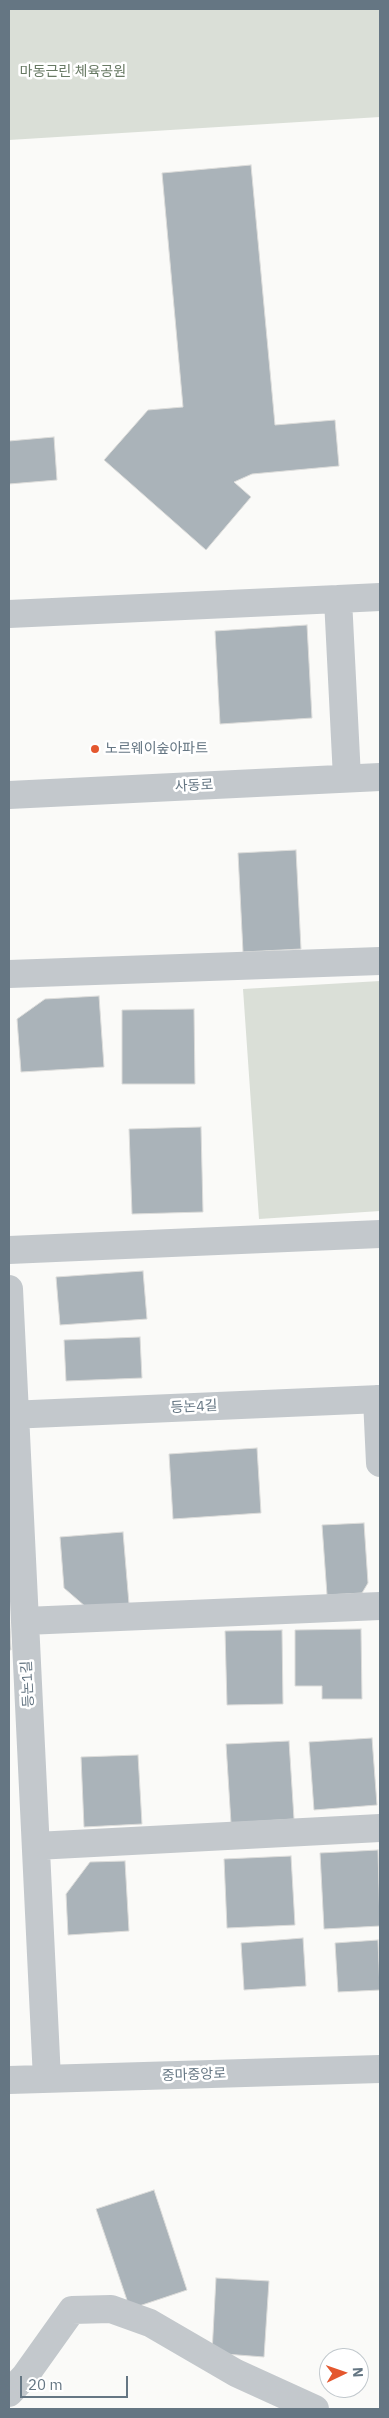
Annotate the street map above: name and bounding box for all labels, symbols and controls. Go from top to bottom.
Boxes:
park label: 마동근린 체육공원 [20,64,126,80]
place label: 노르웨이숲아파트 [105,741,208,757]
marker: 노르웨이숲아파트 [89,743,101,755]
street label: 사동로 [174,777,214,795]
street label: 등논4길 [170,1397,218,1417]
street label: 등논1길 [18,1660,38,1708]
street label: 중마중앙로 [162,2065,226,2085]
north arrow [319,2348,369,2398]
scale bar [22,2366,130,2398]
text: N [349,2367,367,2378]
text: 20 m [28,2375,63,2394]

